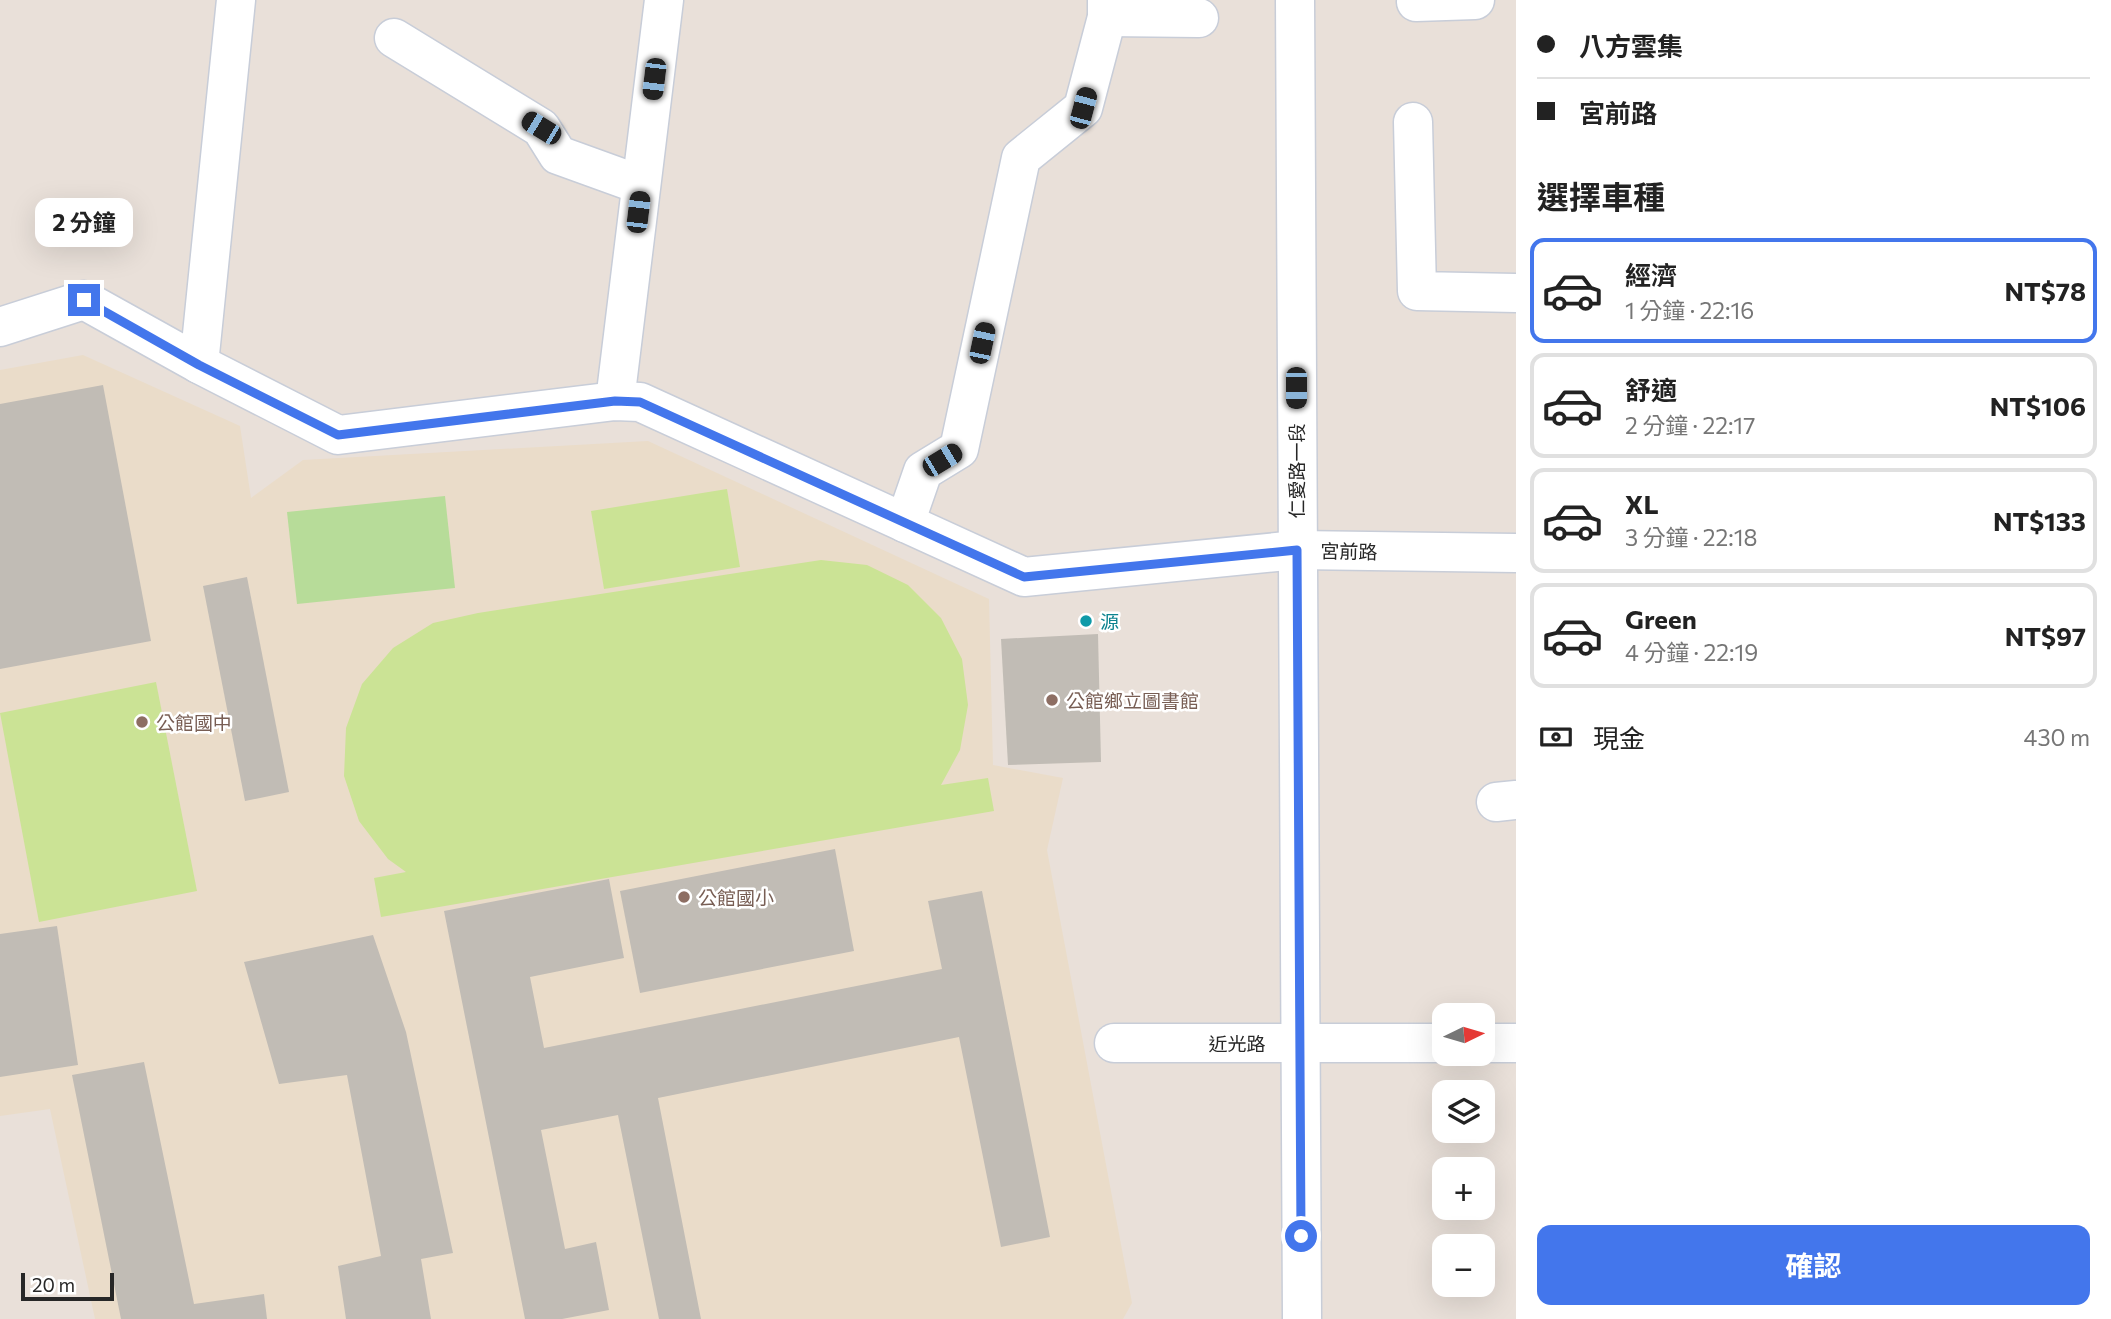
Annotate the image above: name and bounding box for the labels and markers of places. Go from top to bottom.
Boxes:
place label: 源 [1100,610,1119,633]
marker: 源 [1078,613,1094,629]
place label: 公館鄉立圖書館 [1066,689,1199,712]
marker: 公館鄉立圖書館 [1044,692,1060,708]
place label: 公館國中 [156,711,232,734]
marker: 公館國中 [134,714,150,730]
place label: 公館國小 [698,886,774,909]
marker: 公館國小 [676,889,692,905]

